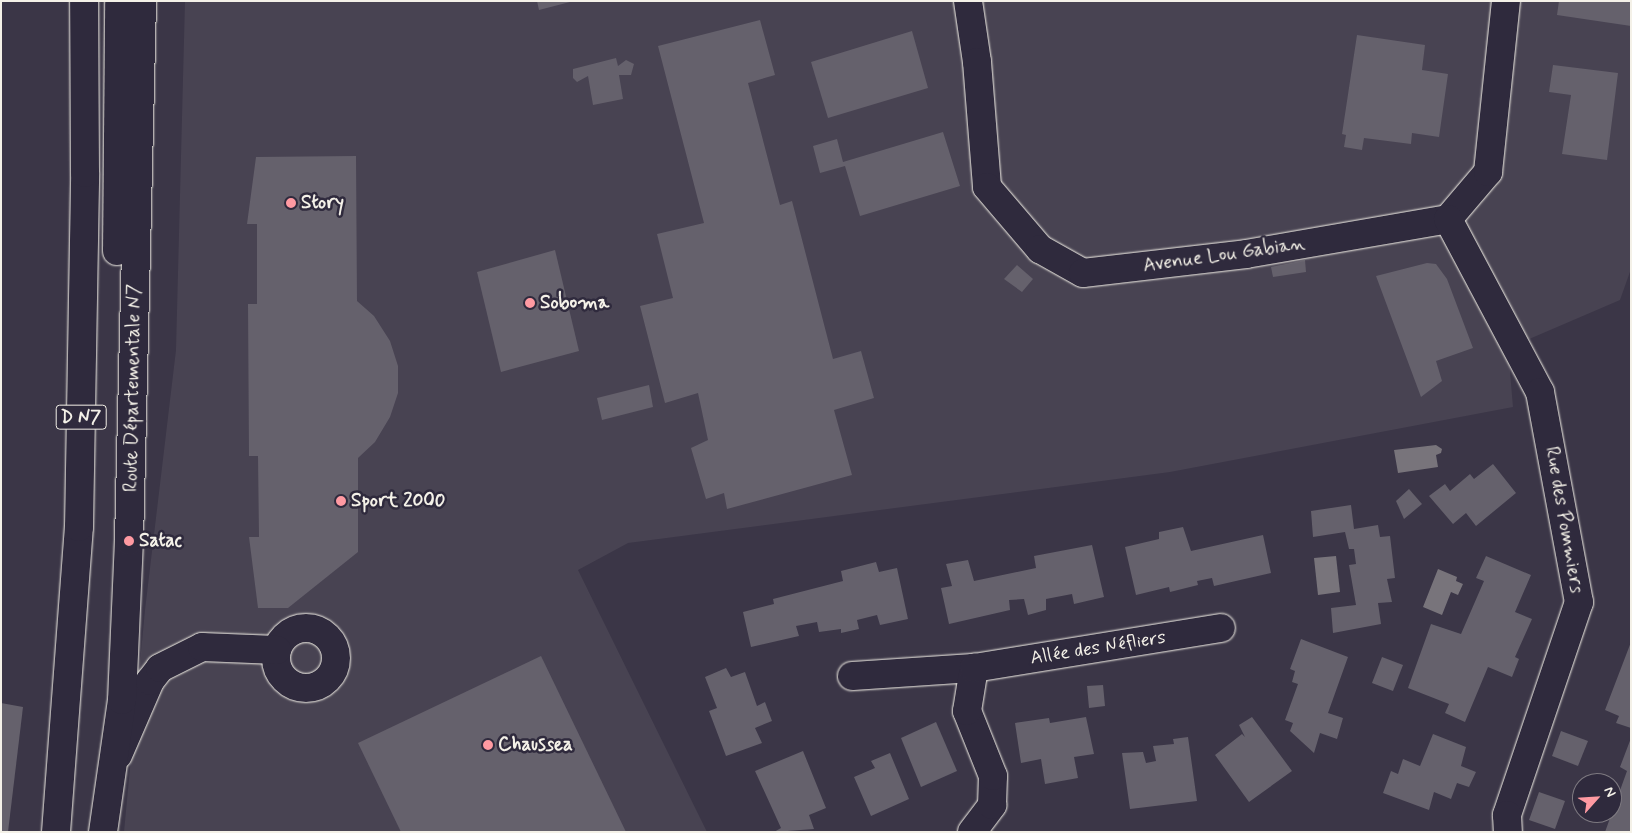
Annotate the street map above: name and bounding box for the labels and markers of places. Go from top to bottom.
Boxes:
place label: Story [301,192,344,214]
marker: Story [285,197,297,209]
place label: Soboma [540,292,609,314]
marker: Soboma [524,297,536,309]
place label: Sport 2000 [351,490,445,512]
marker: Sport 2000 [335,495,347,507]
place label: Satac [139,530,182,552]
marker: Satac [123,535,135,547]
place label: Chaussea [498,734,573,756]
marker: Chaussea [482,739,494,751]

